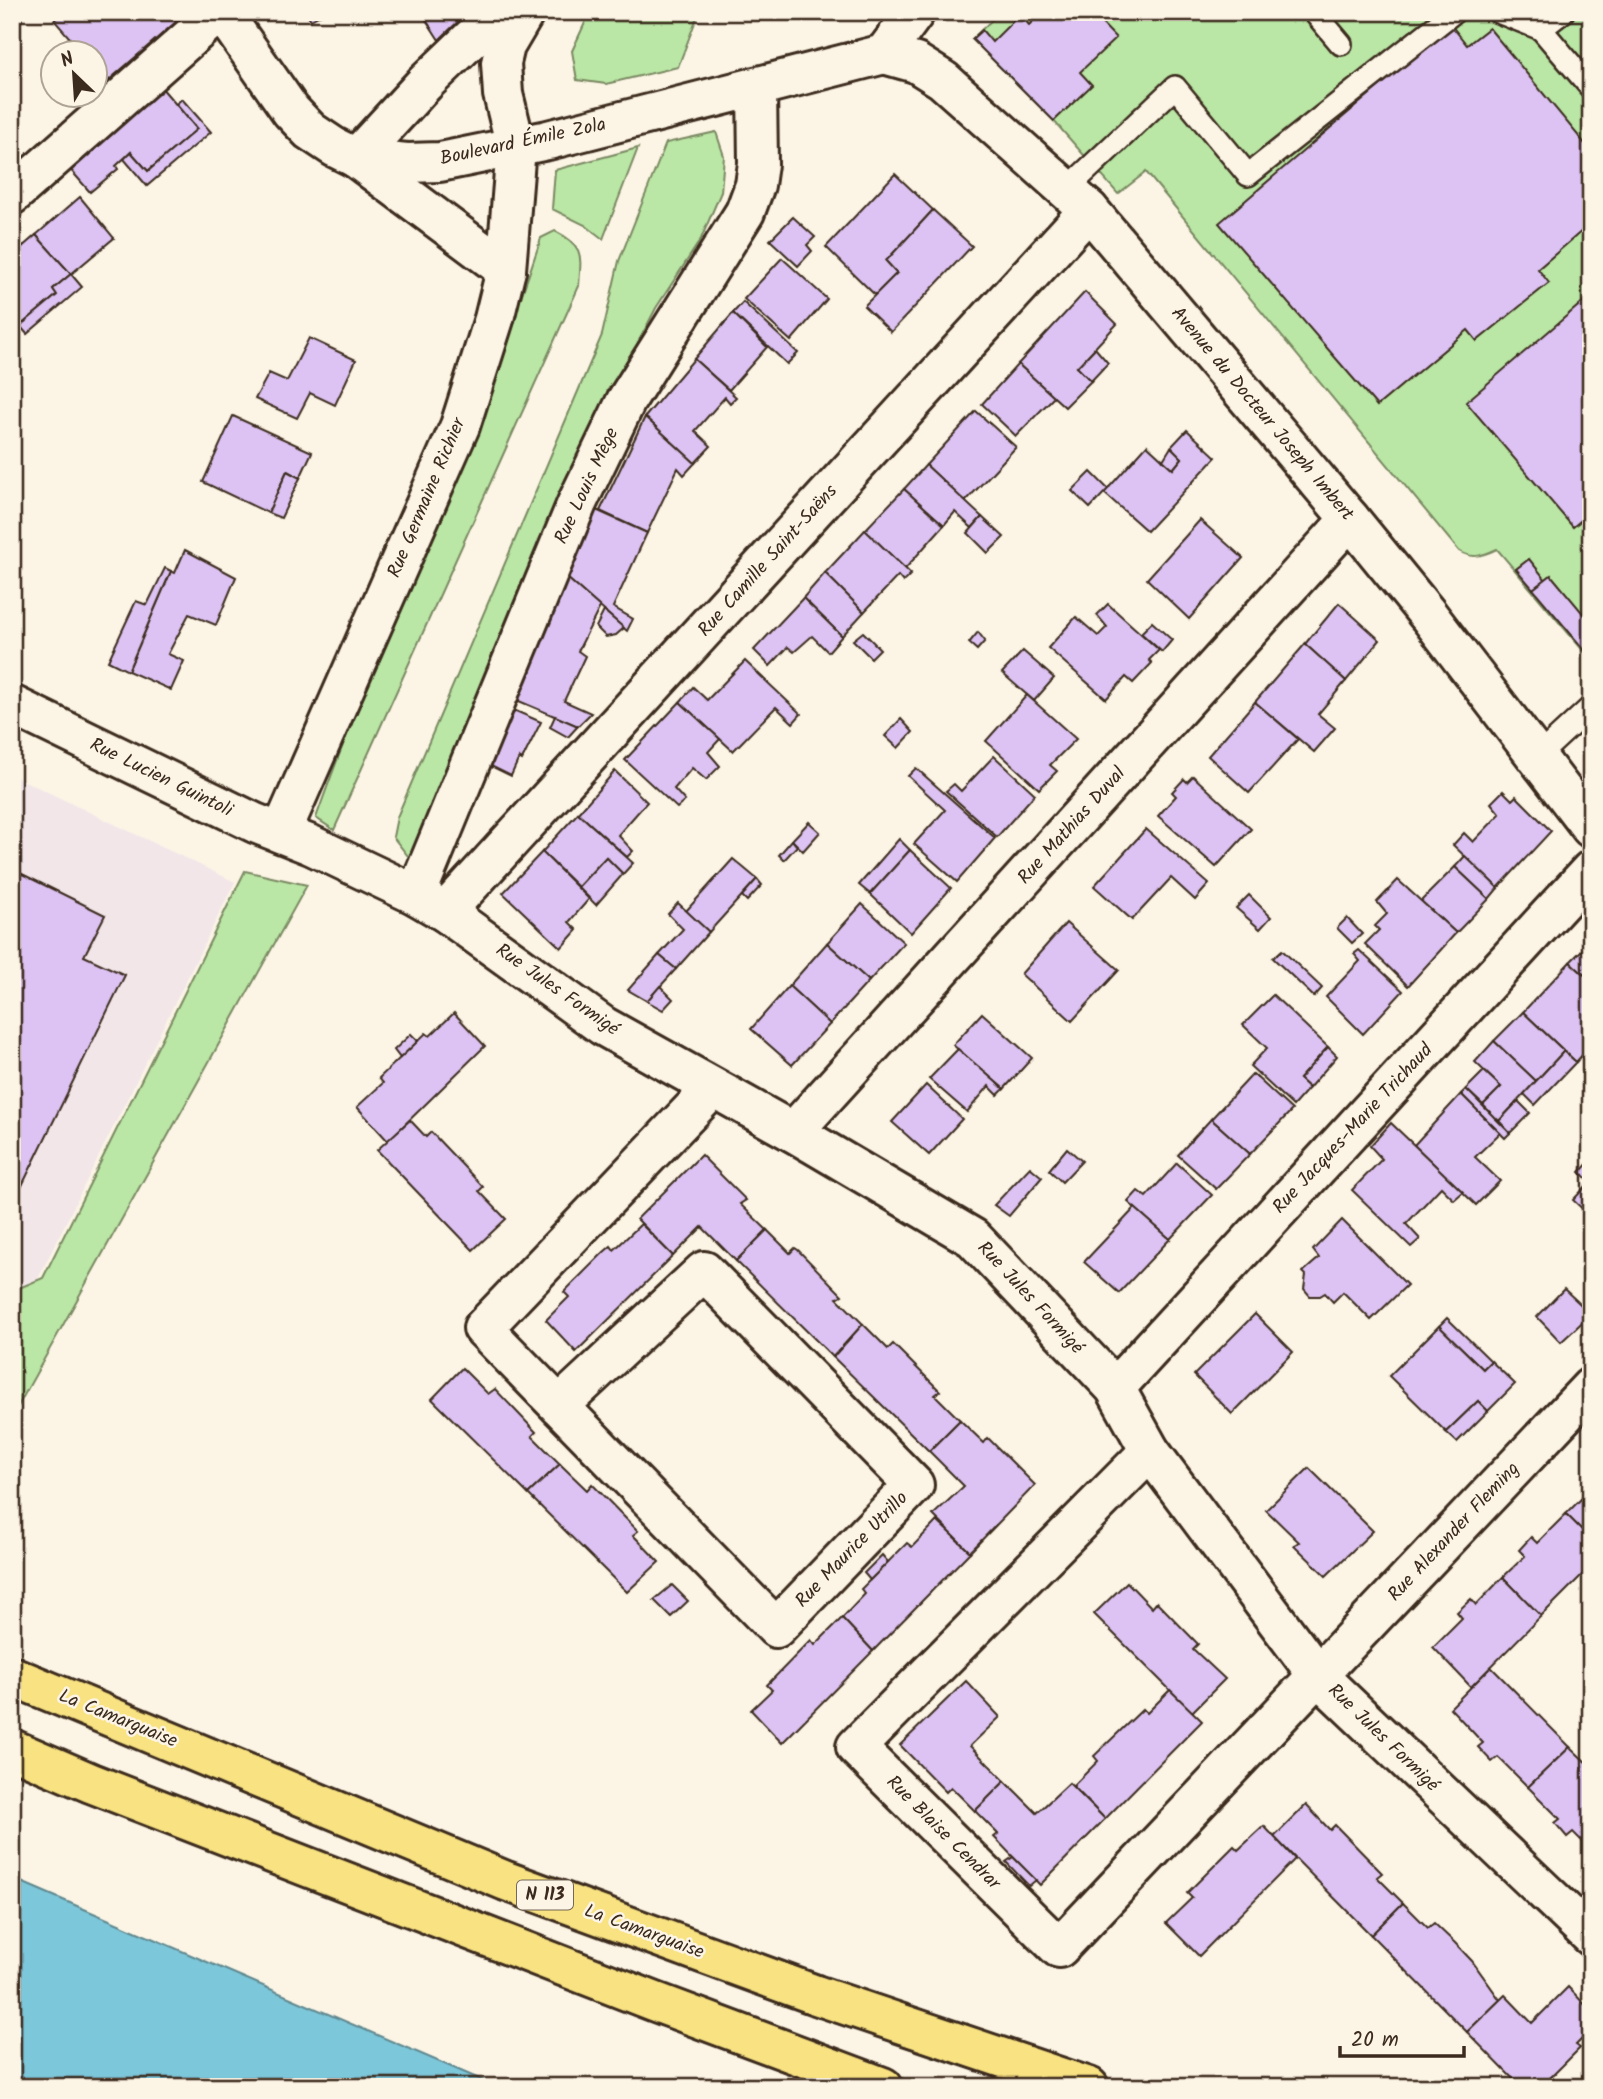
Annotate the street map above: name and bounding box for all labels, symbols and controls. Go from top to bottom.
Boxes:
north arrow [38,38,108,108]
text: N [56,44,79,77]
street label: Boulevard Émile Zola [437,110,609,174]
street label: Avenue du Docteur Joseph Imbert [1163,300,1361,528]
street label: Rue Germaine Richier [380,412,475,583]
street label: Rue Louis Mège [547,422,627,549]
street label: Rue Camille Saint-Saëns [691,478,845,644]
street label: Rue Lucien Guintoli [84,730,239,826]
street label: Rue Mathias Duval [1011,760,1134,892]
street label: Rue Jules Formigé [489,936,626,1044]
street label: Rue Jacques-Marie Trichaud [1266,1036,1441,1221]
street label: Rue Jules Formigé [970,1235,1091,1362]
street label: Rue Alexander Fleming [1381,1455,1527,1609]
street label: Rue Maurice Utrillo [788,1485,916,1615]
street label: Rue Jules Formigé [1320,1677,1446,1800]
street label: La Camarguaise [54,1682,182,1757]
street label: Rue Blaise Cendrar [879,1769,1009,1899]
road number: N 113 [517,1881,573,1910]
street label: La Camarguaise [580,1896,709,1968]
scale bar [1340,2015,1465,2059]
text: 20 m [1351,2024,1399,2057]

